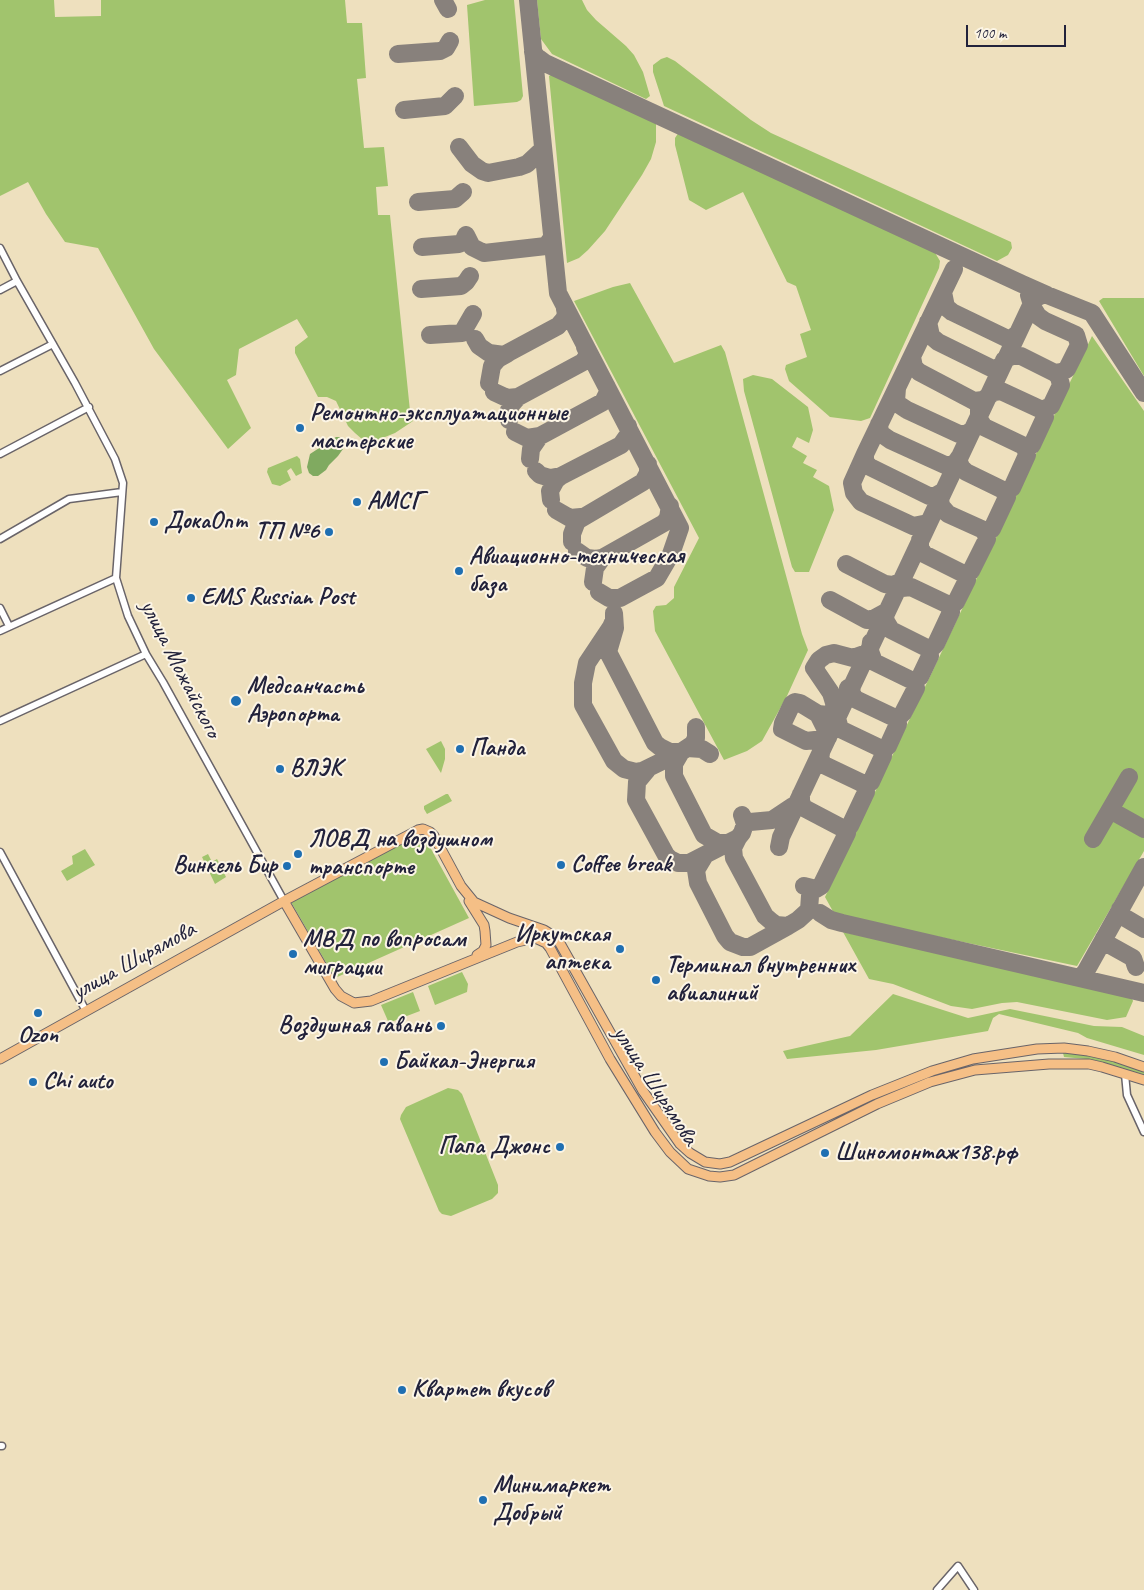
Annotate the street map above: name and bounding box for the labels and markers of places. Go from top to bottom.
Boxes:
place label: Ремонтно-эксплуатационные мастерские [310,400,567,456]
marker: Ремонтно-эксплуатационные мастерские [294,422,306,434]
place label: АМСГ [367,488,423,516]
marker: АМСГ [351,496,363,508]
place label: ДокаОпт [164,508,248,536]
marker: ДокаОпт [148,516,160,528]
place label: ТП №6 [255,518,319,546]
marker: ТП №6 [323,526,335,538]
place label: Авиационно-техническая база [469,543,684,599]
marker: Авиационно-техническая база [453,565,465,577]
place label: EMS Russian Рost [201,584,354,612]
marker: EMS Russian Рost [185,592,197,604]
place label: Медсанчасть Аэропорта [247,673,364,729]
marker: Медсанчасть Аэропорта [229,694,243,708]
place label: Панда [470,735,525,763]
marker: Панда [454,743,466,755]
place label: ВЛЭК [290,755,342,783]
marker: ВЛЭК [274,763,286,775]
place label: ЛОВД на воздушном транспорте [308,826,492,882]
marker: ЛОВД на воздушном транспорте [292,848,304,860]
place label: Coffee break [571,851,671,879]
place label: Винкель Бир [173,852,277,880]
marker: Coffee break [555,859,567,871]
marker: Винкель Бир [281,860,293,872]
place label: Иркутская аптека [515,921,610,977]
place label: МВД по вопросам миграции [303,926,466,982]
marker: Иркутская аптека [614,943,626,955]
marker: МВД по вопросам миграции [287,948,299,960]
place label: Терминал внутренних авиалиний [666,952,855,1008]
marker: Терминал внутренних авиалиний [650,974,662,986]
marker: Ozon [32,1007,44,1019]
place label: Воздушная гавань [278,1012,431,1040]
marker: Воздушная гавань [435,1020,447,1032]
place label: Ozon [18,1022,58,1050]
place label: Байкал-Энергия [394,1048,534,1076]
marker: Байкал-Энергия [378,1056,390,1068]
place label: Chi auto [43,1068,113,1096]
marker: Chi auto [27,1076,39,1088]
place label: Папа Джонс [438,1133,550,1161]
place label: Шиномонтаж138.рф [835,1139,1017,1167]
marker: Папа Джонс [554,1141,566,1153]
marker: Шиномонтаж138.рф [819,1147,831,1159]
place label: Квартет вкусов [412,1376,550,1404]
marker: Квартет вкусов [396,1384,408,1396]
place label: Минимаркет Добрый [493,1472,610,1528]
marker: Минимаркет Добрый [477,1494,489,1506]

